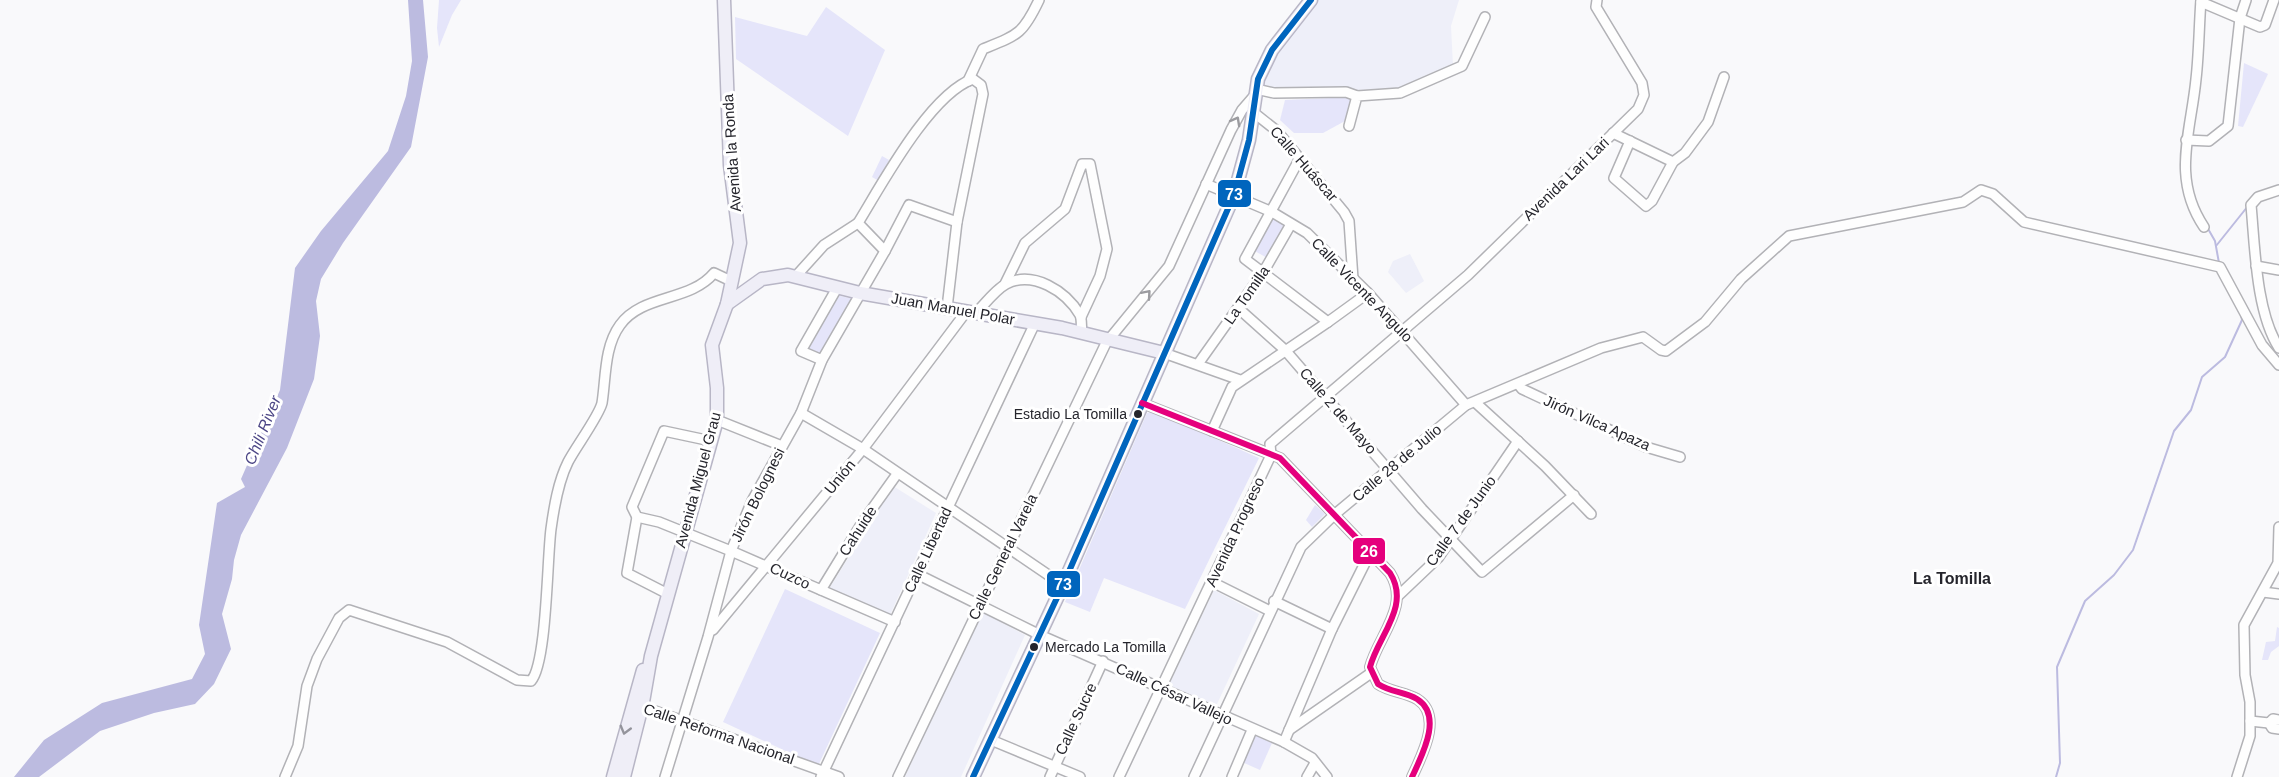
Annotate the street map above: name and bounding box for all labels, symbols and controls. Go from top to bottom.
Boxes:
street label: Avenida la Ronda [719,93,744,213]
one-way arrow [1229,117,1240,127]
street label: Calle Huáscar [1267,123,1342,205]
street label: Avenida Lari Lari [1519,134,1612,224]
line badge: 73 [1217,179,1252,208]
text: 73 [1225,186,1243,203]
street label: Calle Vicente Angulo [1308,234,1416,345]
street label: La Tomilla [1220,262,1273,327]
street label: Juan Manuel Polar [890,289,1016,328]
one-way arrow [1140,290,1151,301]
street label: Calle 2 de Mayo [1296,364,1380,457]
street label: Jirón Vilca Apaza [1541,391,1654,454]
water label: Chili River [241,393,284,467]
place label: Estadio La Tomilla [1014,406,1127,422]
marker: Estadio La Tomilla [1132,408,1144,420]
street label: Avenida Miguel Grau [671,410,724,550]
street label: Calle 28 de Julio [1349,420,1445,505]
street label: Jirón Bolognesi [727,445,788,545]
street label: Unión [821,456,859,497]
street label: Calle 7 de Junio [1422,472,1499,569]
street label: Avenida Progreso [1202,474,1267,589]
street label: Calle General Varela [965,490,1041,623]
street label: Cahuide [835,503,880,559]
street label: Calle Libertad [900,504,955,595]
line badge: 26 [1352,537,1386,565]
text: 26 [1360,543,1378,560]
street label: Cuzco [767,559,813,592]
line badge: 73 [1046,570,1081,598]
district label: La Tomilla [1913,570,1991,587]
text: 73 [1054,576,1072,593]
place label: Mercado La Tomilla [1045,639,1166,655]
marker: Mercado La Tomilla [1028,641,1040,653]
street label: Calle César Vallejo [1113,659,1235,728]
street label: Calle Sucre [1051,680,1100,758]
street label: Calle Reforma Nacional [642,700,797,767]
one-way arrow [620,724,632,735]

